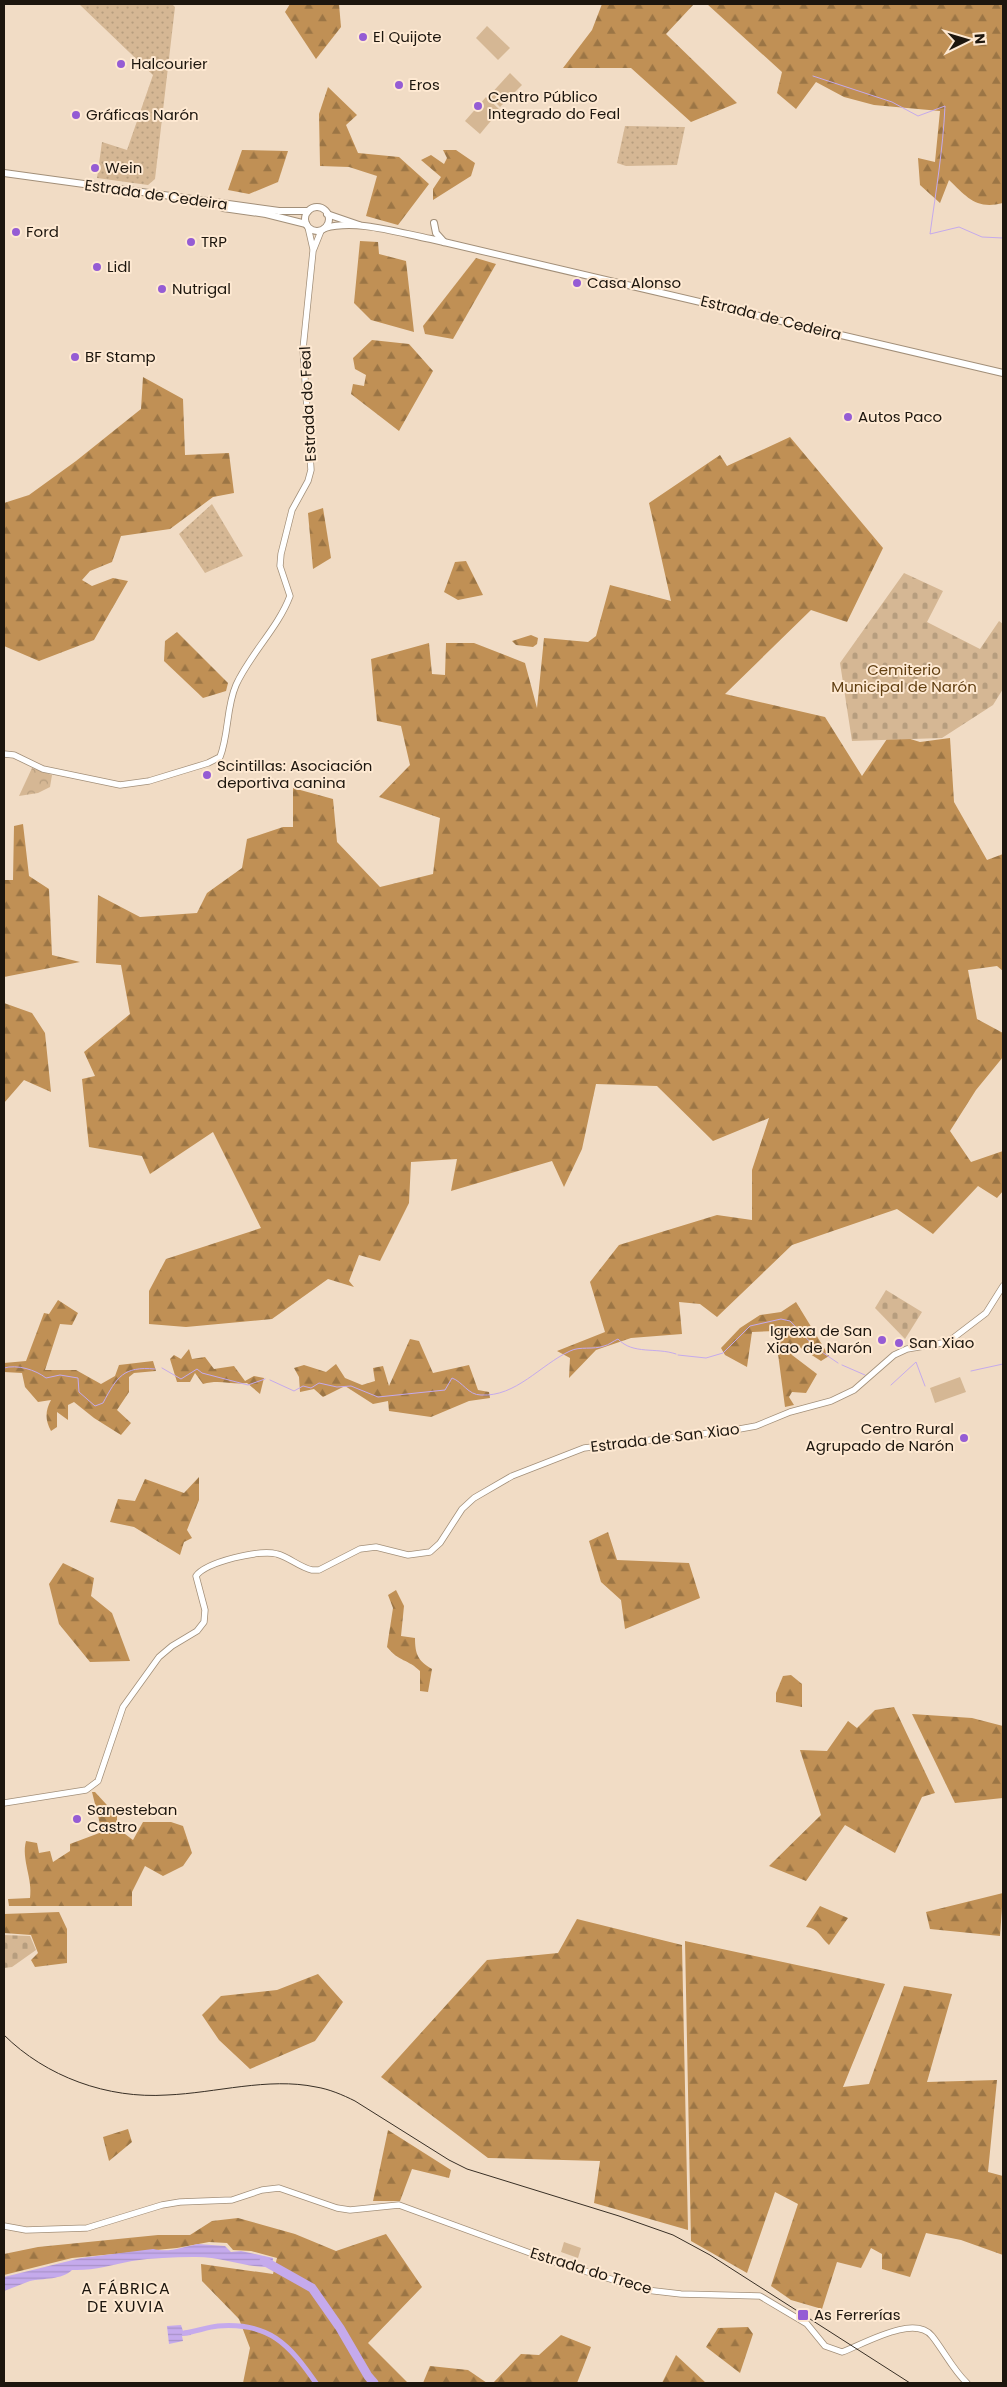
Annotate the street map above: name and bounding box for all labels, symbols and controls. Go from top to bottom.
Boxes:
north arrow [942,15,992,65]
place label: El Quijote [373,26,442,47]
marker: El Quijote [357,31,369,43]
text: N [970,33,990,45]
place label: Halcourier [131,53,208,74]
marker: Halcourier [115,58,127,70]
place label: Eros [409,74,440,95]
marker: Eros [393,79,405,91]
place label: Centro Público Integrado do Feal [488,86,620,124]
marker: Centro Público Integrado do Feal [472,100,484,112]
place label: Gráficas Narón [86,104,199,125]
marker: Gráficas Narón [70,109,82,121]
place label: Wein [105,157,142,178]
marker: Wein [89,162,101,174]
street label: Estrada de Cedeira [83,174,229,215]
place label: Ford [26,221,59,242]
marker: Ford [10,226,22,238]
place label: TRP [201,231,227,252]
marker: TRP [185,236,197,248]
place label: Lidl [107,256,131,277]
marker: Lidl [91,261,103,273]
place label: Casa Alonso [587,272,681,293]
marker: Casa Alonso [571,277,583,289]
place label: Nutrigal [172,278,231,299]
marker: Nutrigal [156,283,168,295]
street label: Estrada de Cedeira [699,290,844,345]
place label: BF Stamp [85,346,156,367]
street label: Estrada do Feal [294,346,321,462]
marker: BF Stamp [69,351,81,363]
place label: Autos Paco [858,406,942,427]
marker: Autos Paco [842,411,854,423]
park label: Cemiterio Municipal de Narón [831,659,977,697]
place label: Scintillas: Asociación deportiva canina [217,755,372,793]
marker: Scintillas: Asociación deportiva canina [201,769,213,781]
place label: Igrexa de San Xiao de Narón [766,1320,872,1358]
place label: San Xiao [909,1332,974,1353]
marker: Igrexa de San Xiao de Narón [876,1334,888,1346]
marker: San Xiao [893,1337,905,1349]
street label: Estrada de San Xiao [589,1418,741,1457]
place label: Centro Rural Agrupado de Narón [806,1418,954,1456]
marker: Centro Rural Agrupado de Narón [958,1432,970,1444]
place label: Sanesteban Castro [87,1799,177,1837]
marker: Sanesteban Castro [71,1813,83,1825]
street label: Estrada do Trece [528,2242,655,2299]
district label: A FÁBRICA DE XUVIA [81,2277,171,2318]
place label: As Ferrerías [814,2304,901,2325]
marker: As Ferrerías [796,2308,810,2322]

